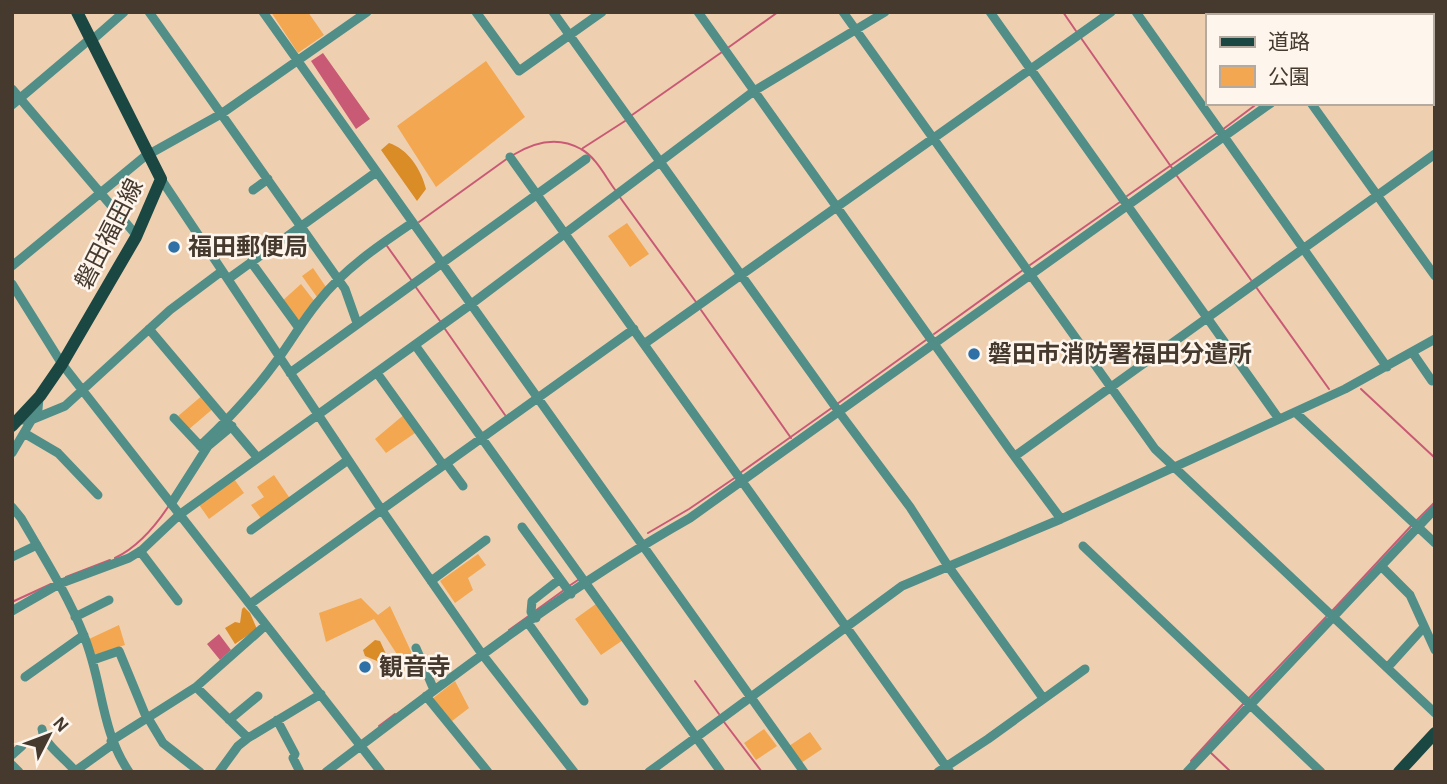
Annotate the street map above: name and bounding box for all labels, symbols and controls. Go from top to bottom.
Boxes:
legend [1206,14,1433,105]
text: 道路 [1268,31,1310,53]
text: 公園 [1268,67,1310,88]
street label: 磐田福田線 [70,175,148,293]
place label: 福田郵便局 [188,234,308,260]
marker: 福田郵便局 [166,239,182,255]
place label: 磐田市消防署福田分遣所 [988,341,1252,367]
marker: 磐田市消防署福田分遣所 [966,346,982,362]
place label: 観音寺 [379,654,451,680]
marker: 観音寺 [357,659,373,675]
north arrow [14,700,84,770]
text: N [49,713,72,736]

